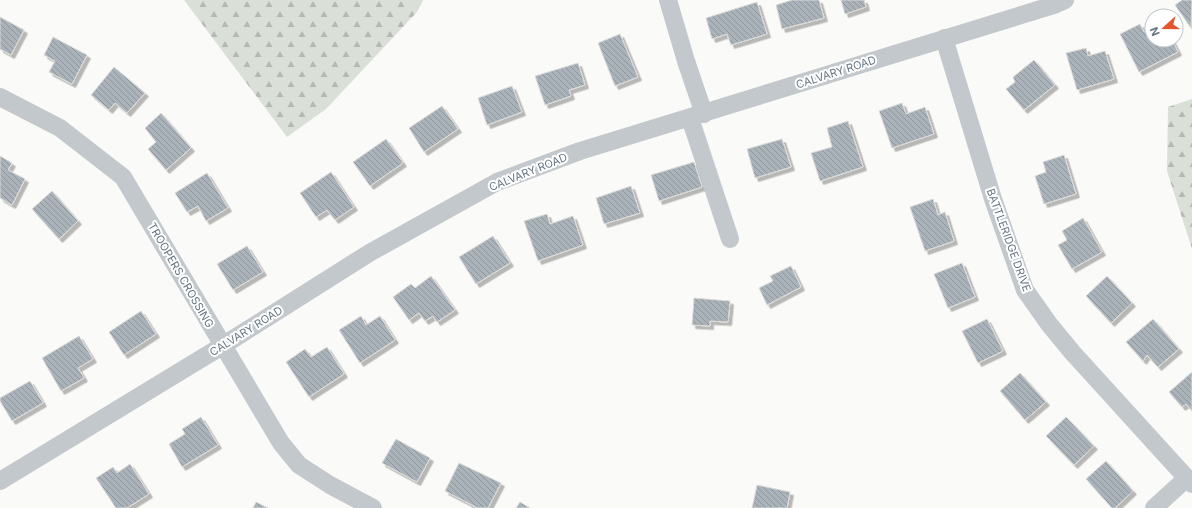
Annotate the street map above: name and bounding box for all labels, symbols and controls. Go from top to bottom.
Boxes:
north arrow [1144,8,1184,48]
text: N [1147,25,1163,38]
street label: CALVARY ROAD [794,52,878,92]
street label: CALVARY ROAD [487,150,569,194]
street label: BATTLERIDGE DRIVE [984,186,1034,294]
street label: TROOPERS CROSSING [145,220,217,330]
street label: CALVARY ROAD [207,303,285,359]

